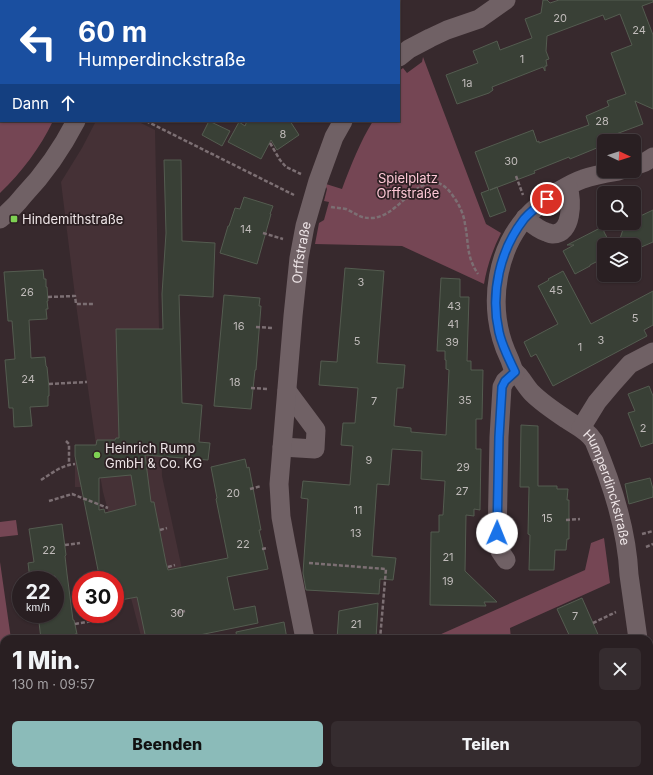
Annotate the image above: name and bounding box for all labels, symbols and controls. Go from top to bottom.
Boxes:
house number: 20 [553,11,567,25]
text: 60 m [78,15,147,49]
icon: left [12,16,64,68]
house number: 24 [632,23,646,37]
text: Humperdinckstraße [78,49,246,70]
house number: 1 [520,52,524,66]
house number: 1a [462,76,472,90]
icon: ahead [57,92,79,114]
text: Dann [12,94,49,113]
house number: 28 [595,114,609,128]
house number: 8 [280,127,287,141]
north arrow [597,134,641,178]
map controls [597,134,641,282]
house number: 30 [504,154,518,168]
park label: Spielplatz Orffstraße [377,170,439,201]
pin [530,182,564,216]
button: search [597,186,641,230]
icon: arrive [536,188,558,210]
place label: Hindemithstraße [22,211,123,227]
marker: Hindemithstraße [9,214,19,224]
street label: Orffstraße [288,219,314,284]
house number: 14 [240,222,252,236]
button: layers [597,238,641,282]
house number: 3 [358,275,365,289]
house number: 45 [549,283,563,297]
house number: 26 [20,285,34,299]
house number: 43 [447,299,461,313]
house number: 5 [632,311,639,325]
house number: 41 [447,317,459,331]
house number: 16 [233,319,245,333]
house number: 3 [598,333,605,347]
house number: 5 [354,334,361,348]
house number: 39 [445,335,459,349]
house number: 1 [578,340,582,354]
house number: 24 [21,372,35,386]
house number: 18 [229,375,241,389]
house number: 35 [458,393,472,407]
house number: 7 [371,394,377,408]
house number: 2 [640,421,646,435]
street label: Humperdinckstraße [580,426,634,546]
place label: Heinrich Rump GmbH & Co. KG [105,440,202,471]
marker: Heinrich Rump GmbH & Co. KG [92,450,102,460]
house number: 9 [366,453,373,467]
house number: 29 [456,460,470,474]
house number: 27 [456,484,468,498]
house number: 20 [226,486,240,500]
house number: 11 [354,503,362,517]
house number: 15 [541,511,553,525]
position arrow [476,512,518,554]
house number: 13 [350,526,362,540]
house number: 22 [236,537,250,551]
house number: 22 [42,543,56,557]
house number: 21 [442,550,454,564]
speed limit sign: 30 [72,571,124,623]
house number: 19 [442,574,454,588]
text: 22 [25,580,51,604]
text: km/h [26,601,50,613]
house number: 30 [170,606,184,620]
house number: 7 [572,609,578,623]
house number: 21 [350,617,362,631]
text: 1 Min. [12,646,81,675]
button: close [599,648,641,690]
text: 130 m · 09:57 [12,676,95,692]
button: Beenden [12,721,323,767]
button: Teilen [331,721,641,767]

